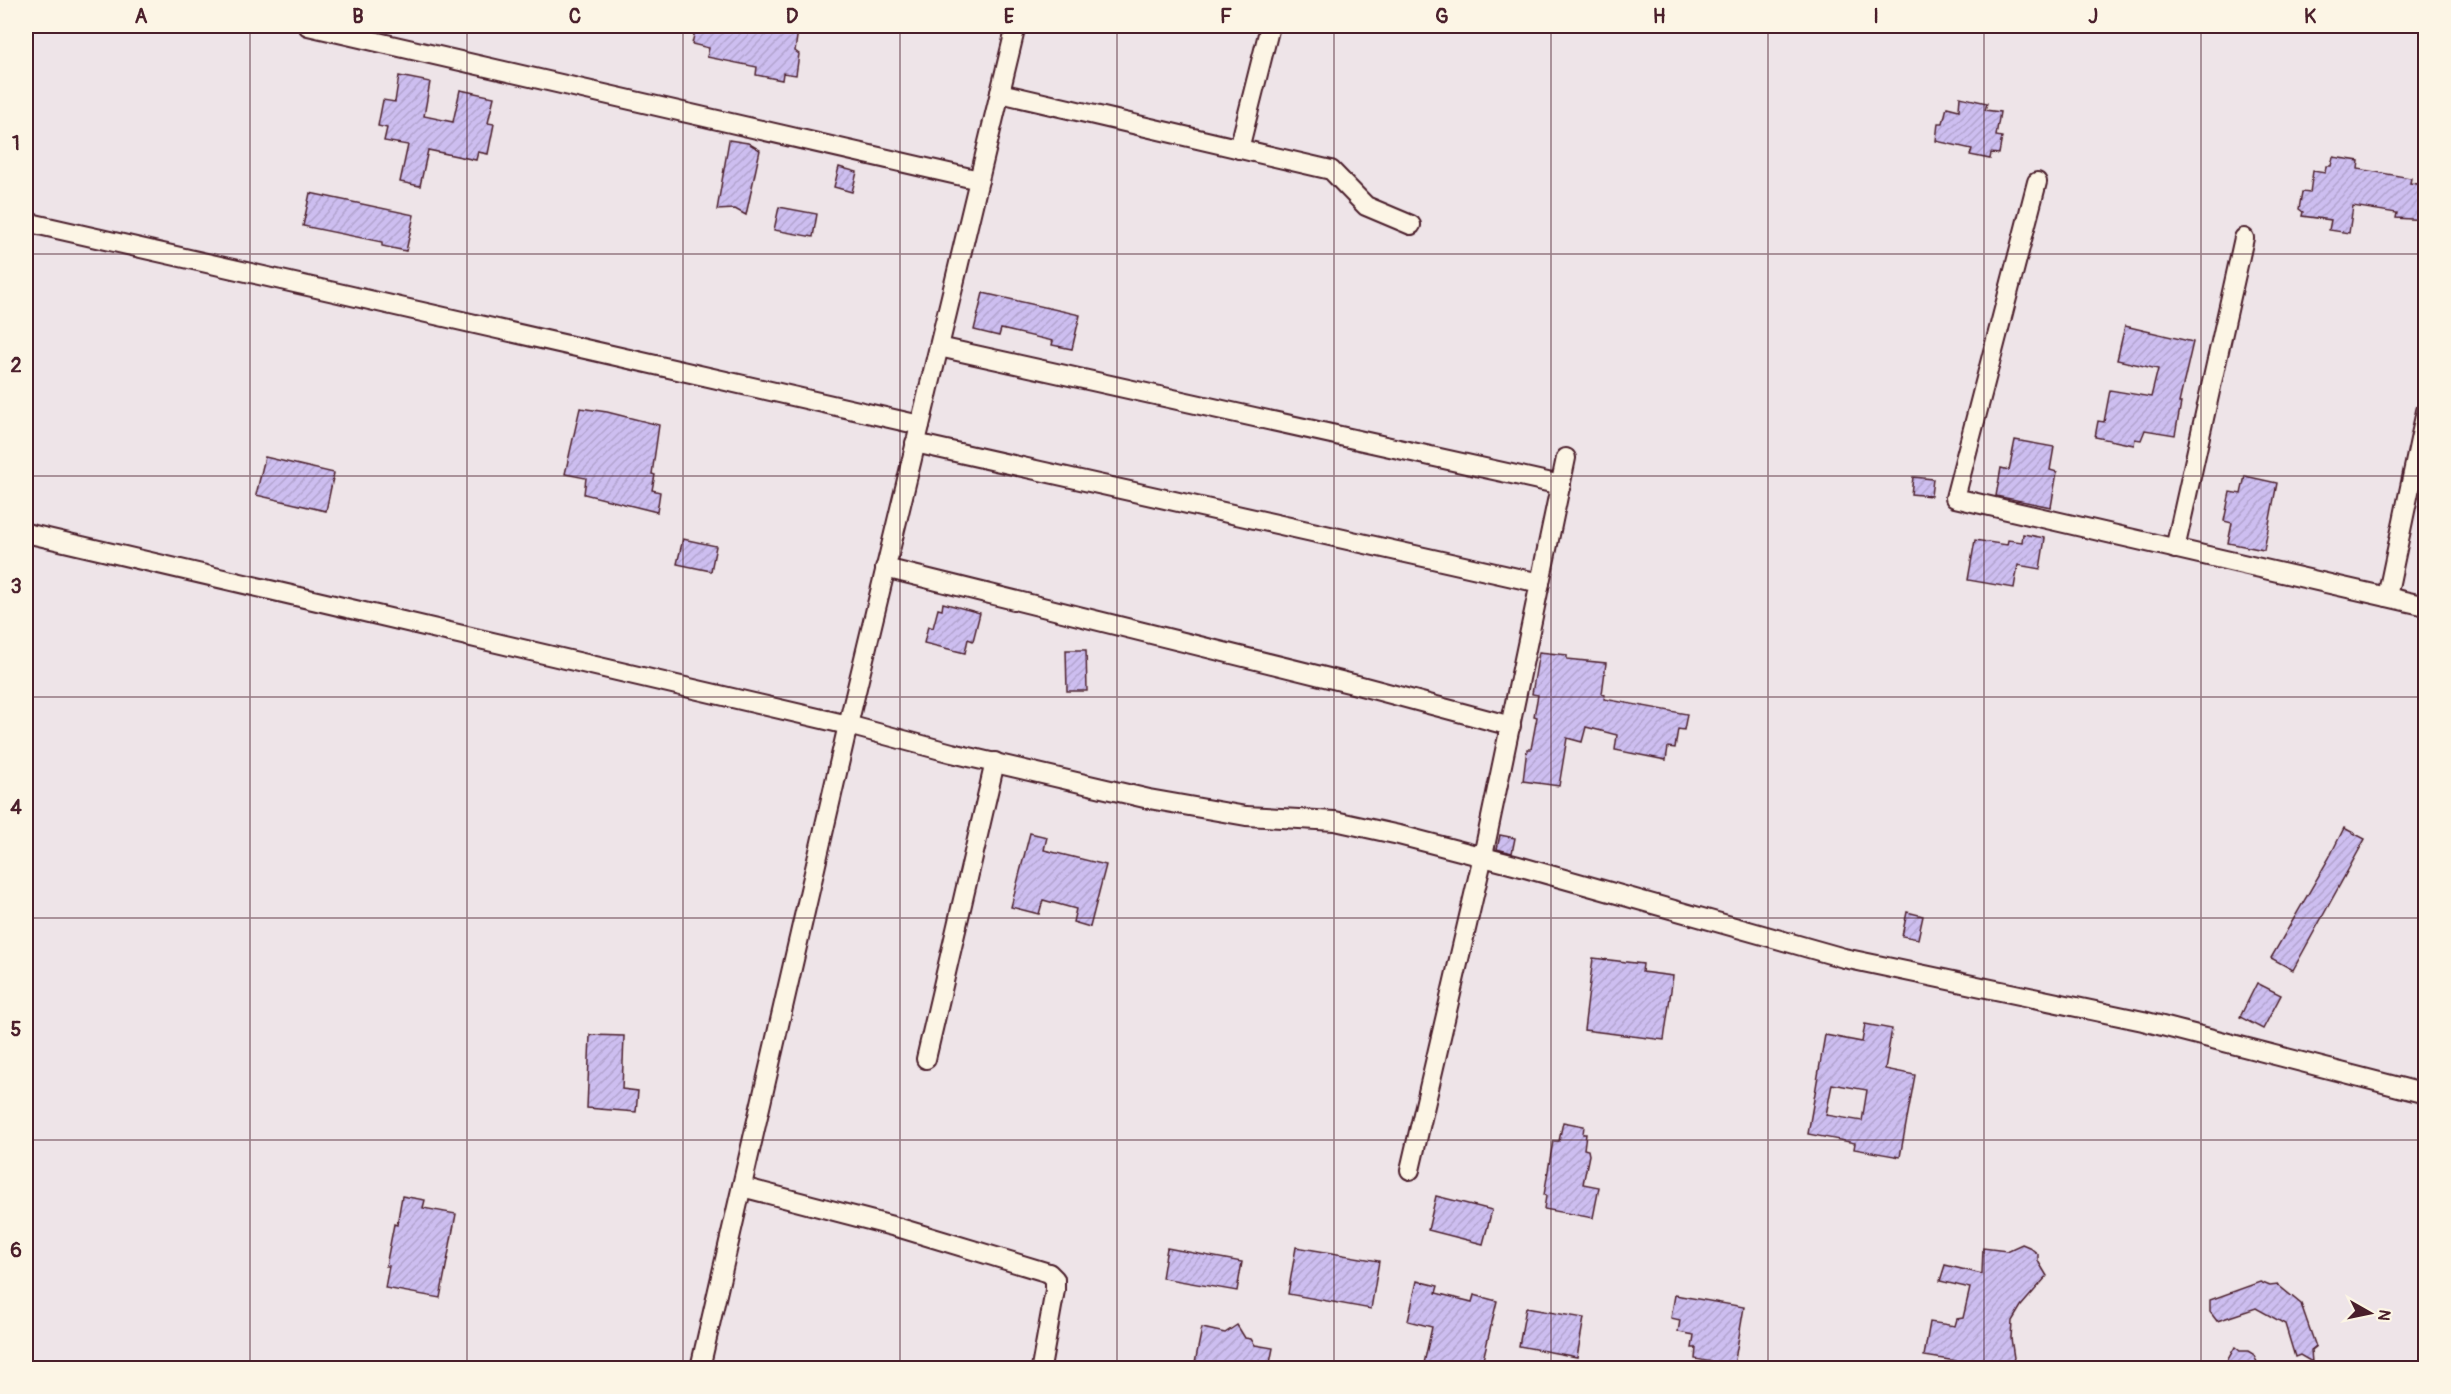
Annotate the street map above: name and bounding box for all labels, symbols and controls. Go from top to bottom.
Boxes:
text: A [135,4,148,29]
text: B [352,4,364,29]
text: C [569,4,581,29]
text: D [786,4,799,29]
text: E [1004,4,1015,29]
text: F [1220,4,1232,29]
text: G [1435,4,1449,29]
text: H [1653,4,1666,29]
text: I [1873,4,1879,29]
text: J [2088,4,2098,29]
text: K [2304,4,2316,29]
text: 1 [12,131,20,156]
text: 2 [10,353,22,378]
text: 3 [10,574,22,599]
text: 4 [10,795,22,820]
text: 5 [11,1017,22,1042]
text: 6 [10,1238,22,1263]
north arrow [2340,1283,2400,1343]
text: N [2373,1308,2395,1322]

